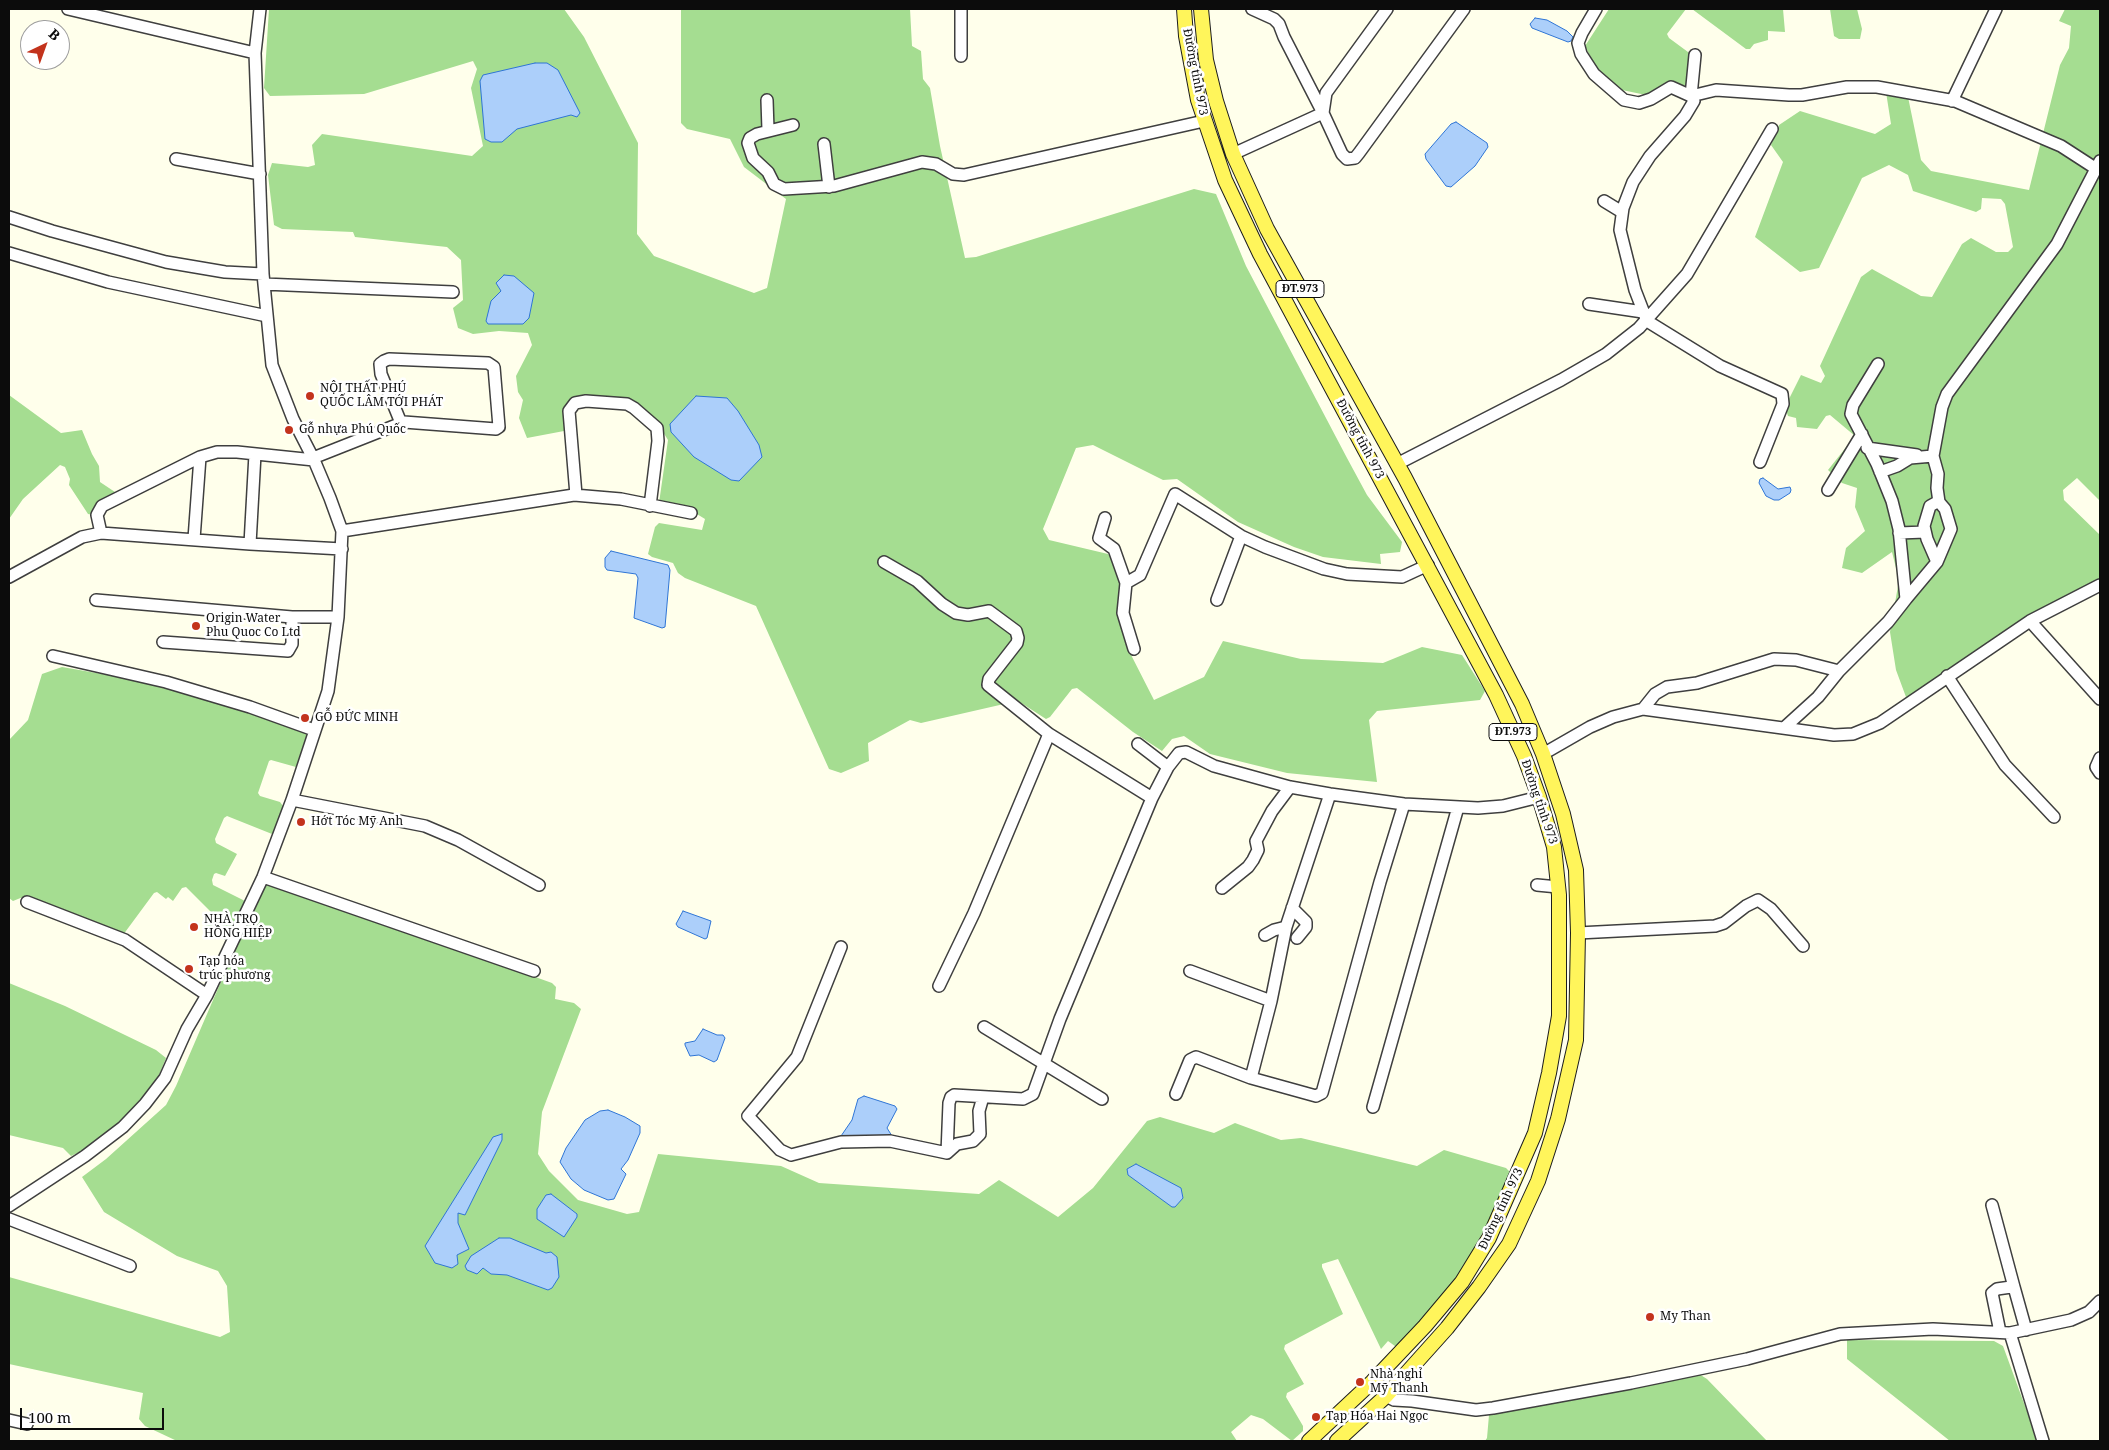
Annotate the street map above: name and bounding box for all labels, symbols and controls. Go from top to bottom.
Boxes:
north arrow [20,20,70,70]
text: B [45,24,65,44]
street label: Đường tỉnh 973 [1180,27,1210,117]
road number: ĐT.973 [1276,280,1324,298]
place label: NỘI THẤT PHÚ QUỐC LÂM TỚI PHÁT [320,382,443,410]
marker: NỘI THẤT PHÚ QUỐC LÂM TỚI PHÁT [304,390,316,402]
street label: Đường tỉnh 973 [1333,397,1387,481]
place label: Gỗ nhựa Phú Quốc [299,423,406,437]
marker: Gỗ nhựa Phú Quốc [283,424,295,436]
place label: Origin Water Phu Quoc Co Ltd [206,612,301,640]
marker: Origin Water Phu Quoc Co Ltd [190,620,202,632]
place label: GỖ ĐỨC MINH [315,711,398,725]
marker: GỖ ĐỨC MINH [299,712,311,724]
road number: ĐT.973 [1489,724,1537,740]
street label: Đường tỉnh 973 [1518,758,1560,846]
place label: Hớt Tóc Mỹ Anh [311,815,403,829]
marker: Hớt Tóc Mỹ Anh [295,816,307,828]
place label: NHÀ TRỌ HỒNG HIỆP [204,913,272,941]
marker: NHÀ TRỌ HỒNG HIỆP [188,921,200,933]
place label: Tạp hóa trúc phương [199,955,270,983]
marker: Tạp hóa trúc phương [183,963,195,975]
street label: Đường tỉnh 973 [1476,1166,1526,1252]
place label: My Than [1660,1310,1711,1324]
marker: My Than [1644,1311,1656,1323]
place label: Nhà nghỉ Mỹ Thanh [1370,1368,1428,1396]
marker: Nhà nghỉ Mỹ Thanh [1354,1376,1366,1388]
scale bar [22,1398,166,1430]
text: 100 m [28,1407,71,1427]
place label: Tạp Hóa Hai Ngọc [1326,1410,1428,1424]
marker: Tạp Hóa Hai Ngọc [1310,1411,1322,1423]

